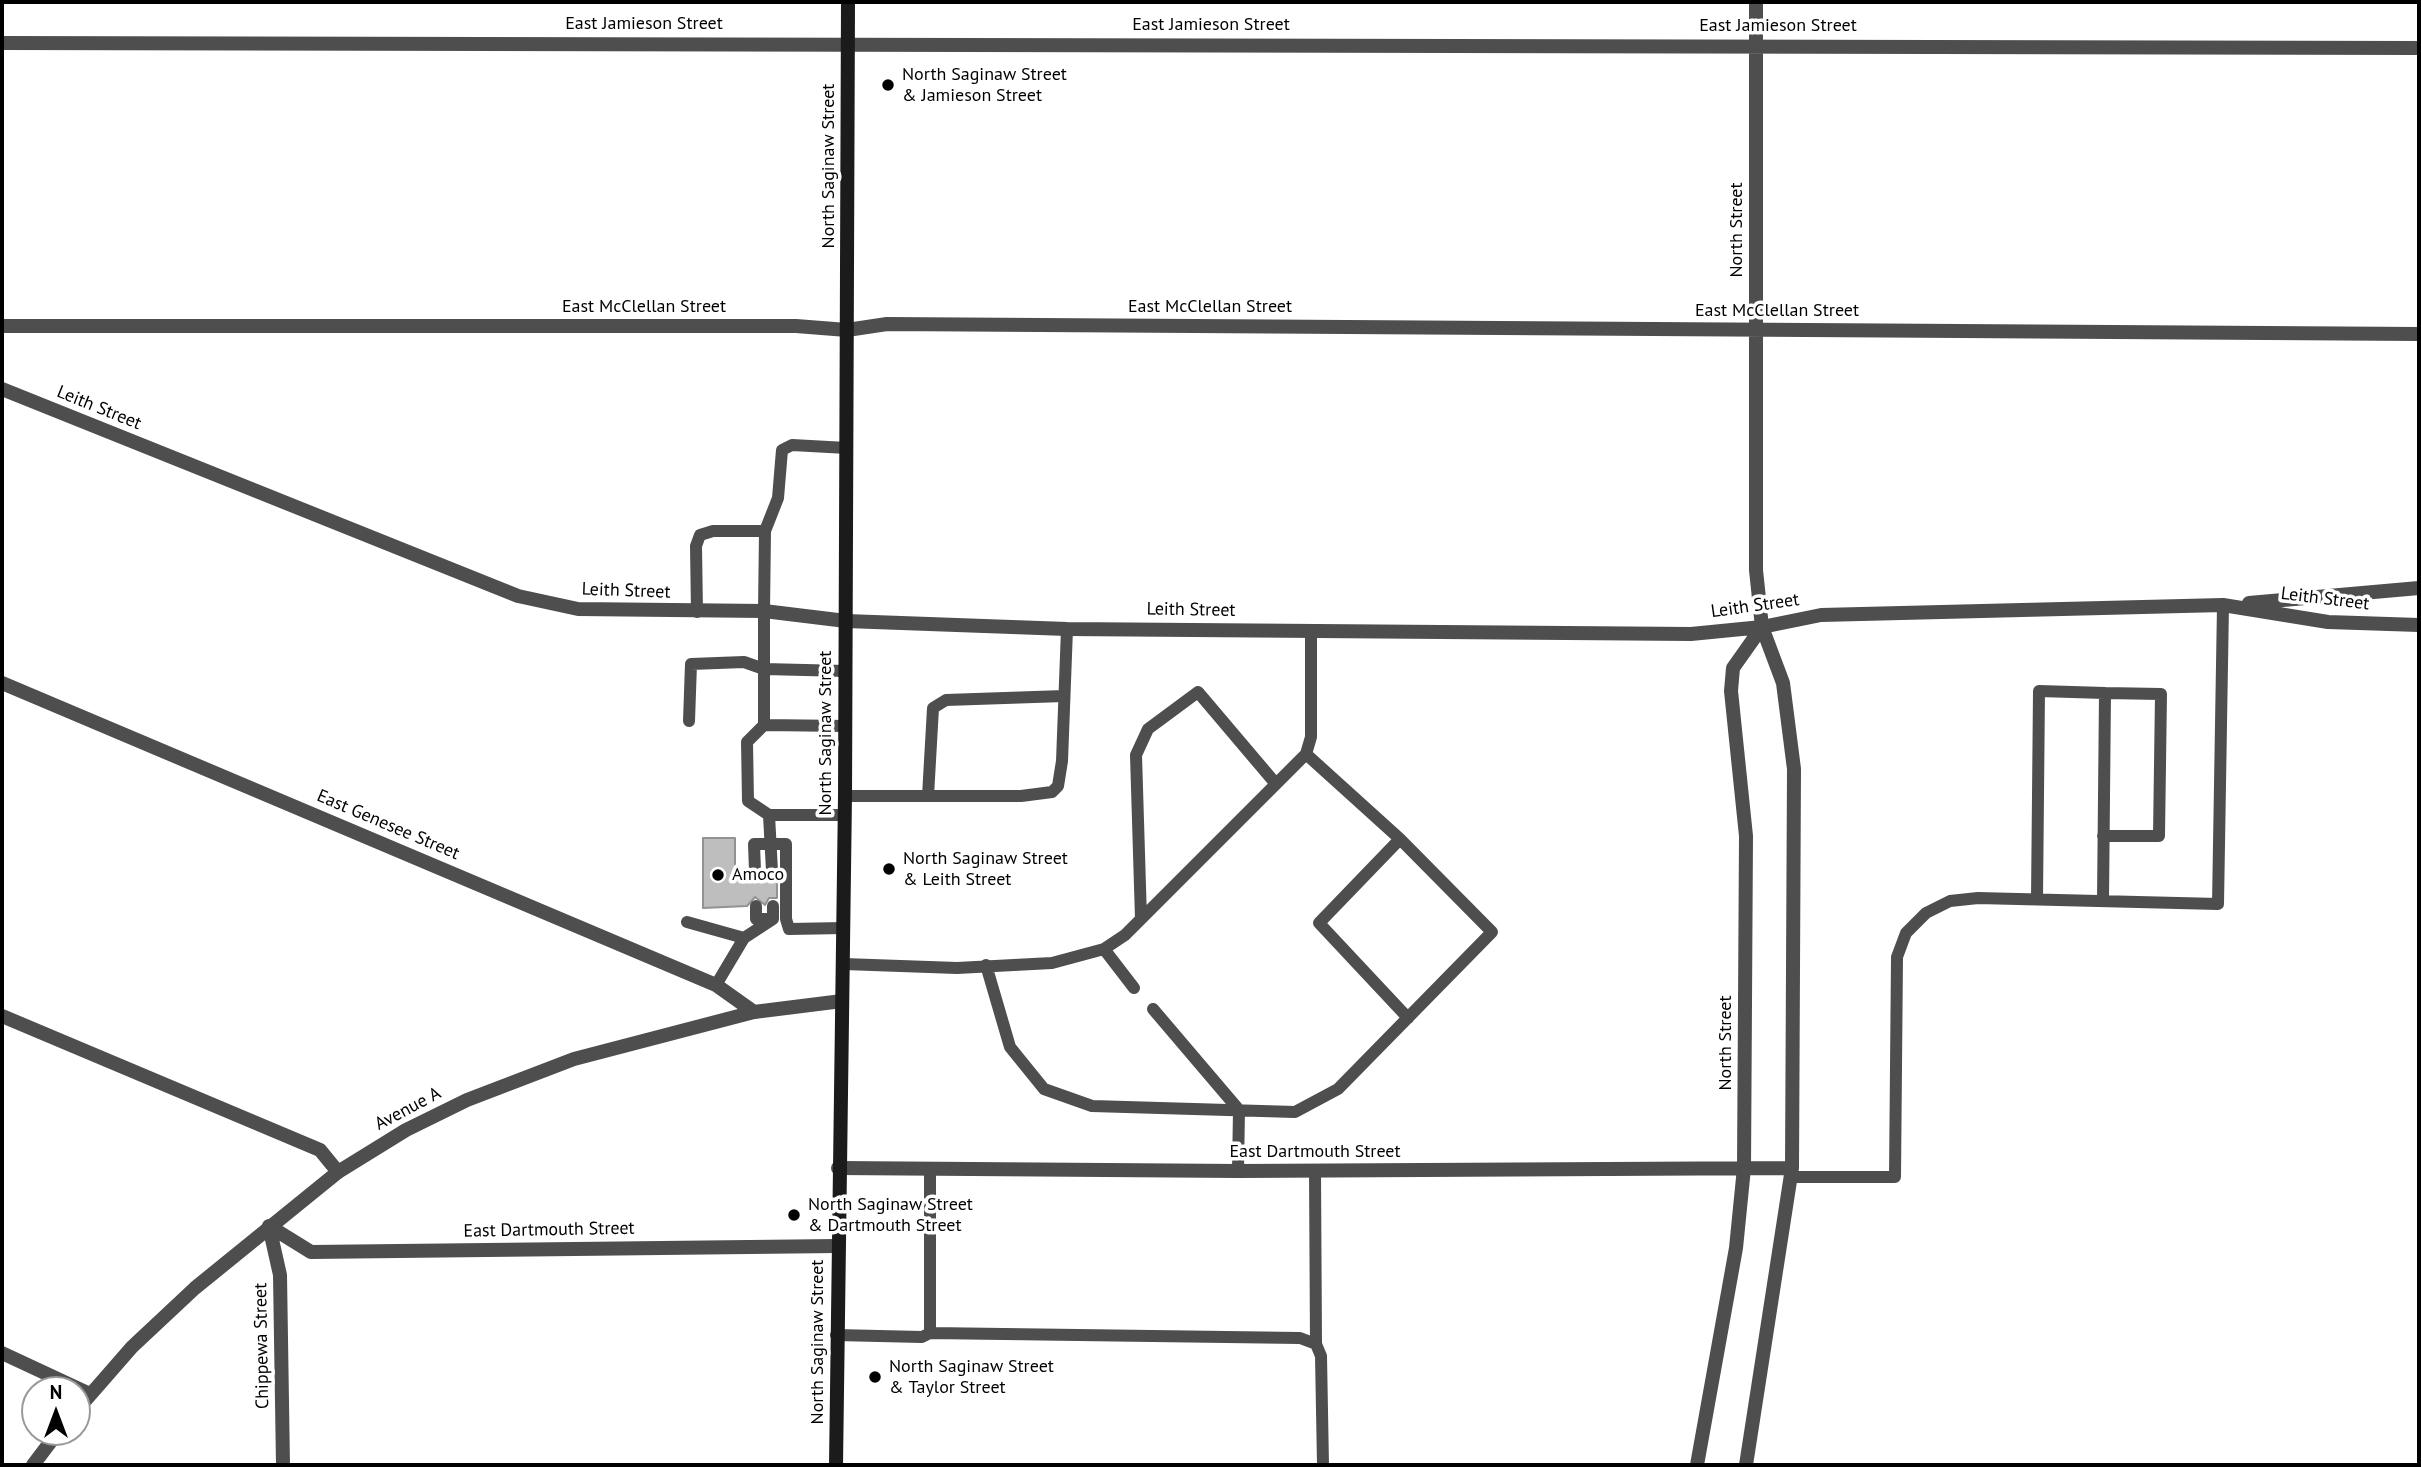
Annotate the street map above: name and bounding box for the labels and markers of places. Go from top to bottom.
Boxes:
place label: North Saginaw Street & Jamieson Street [902,64,1067,106]
marker: North Saginaw Street & Jamieson Street [880,77,896,93]
place label: North Saginaw Street & Leith Street [903,848,1068,890]
marker: North Saginaw Street & Leith Street [881,861,897,877]
place label: Amoco [732,864,784,886]
marker: Amoco [710,867,726,883]
place label: North Saginaw Street & Dartmouth Street [808,1194,973,1236]
marker: North Saginaw Street & Dartmouth Street [786,1207,802,1223]
place label: North Saginaw Street & Taylor Street [889,1356,1054,1398]
marker: North Saginaw Street & Taylor Street [867,1369,883,1385]

